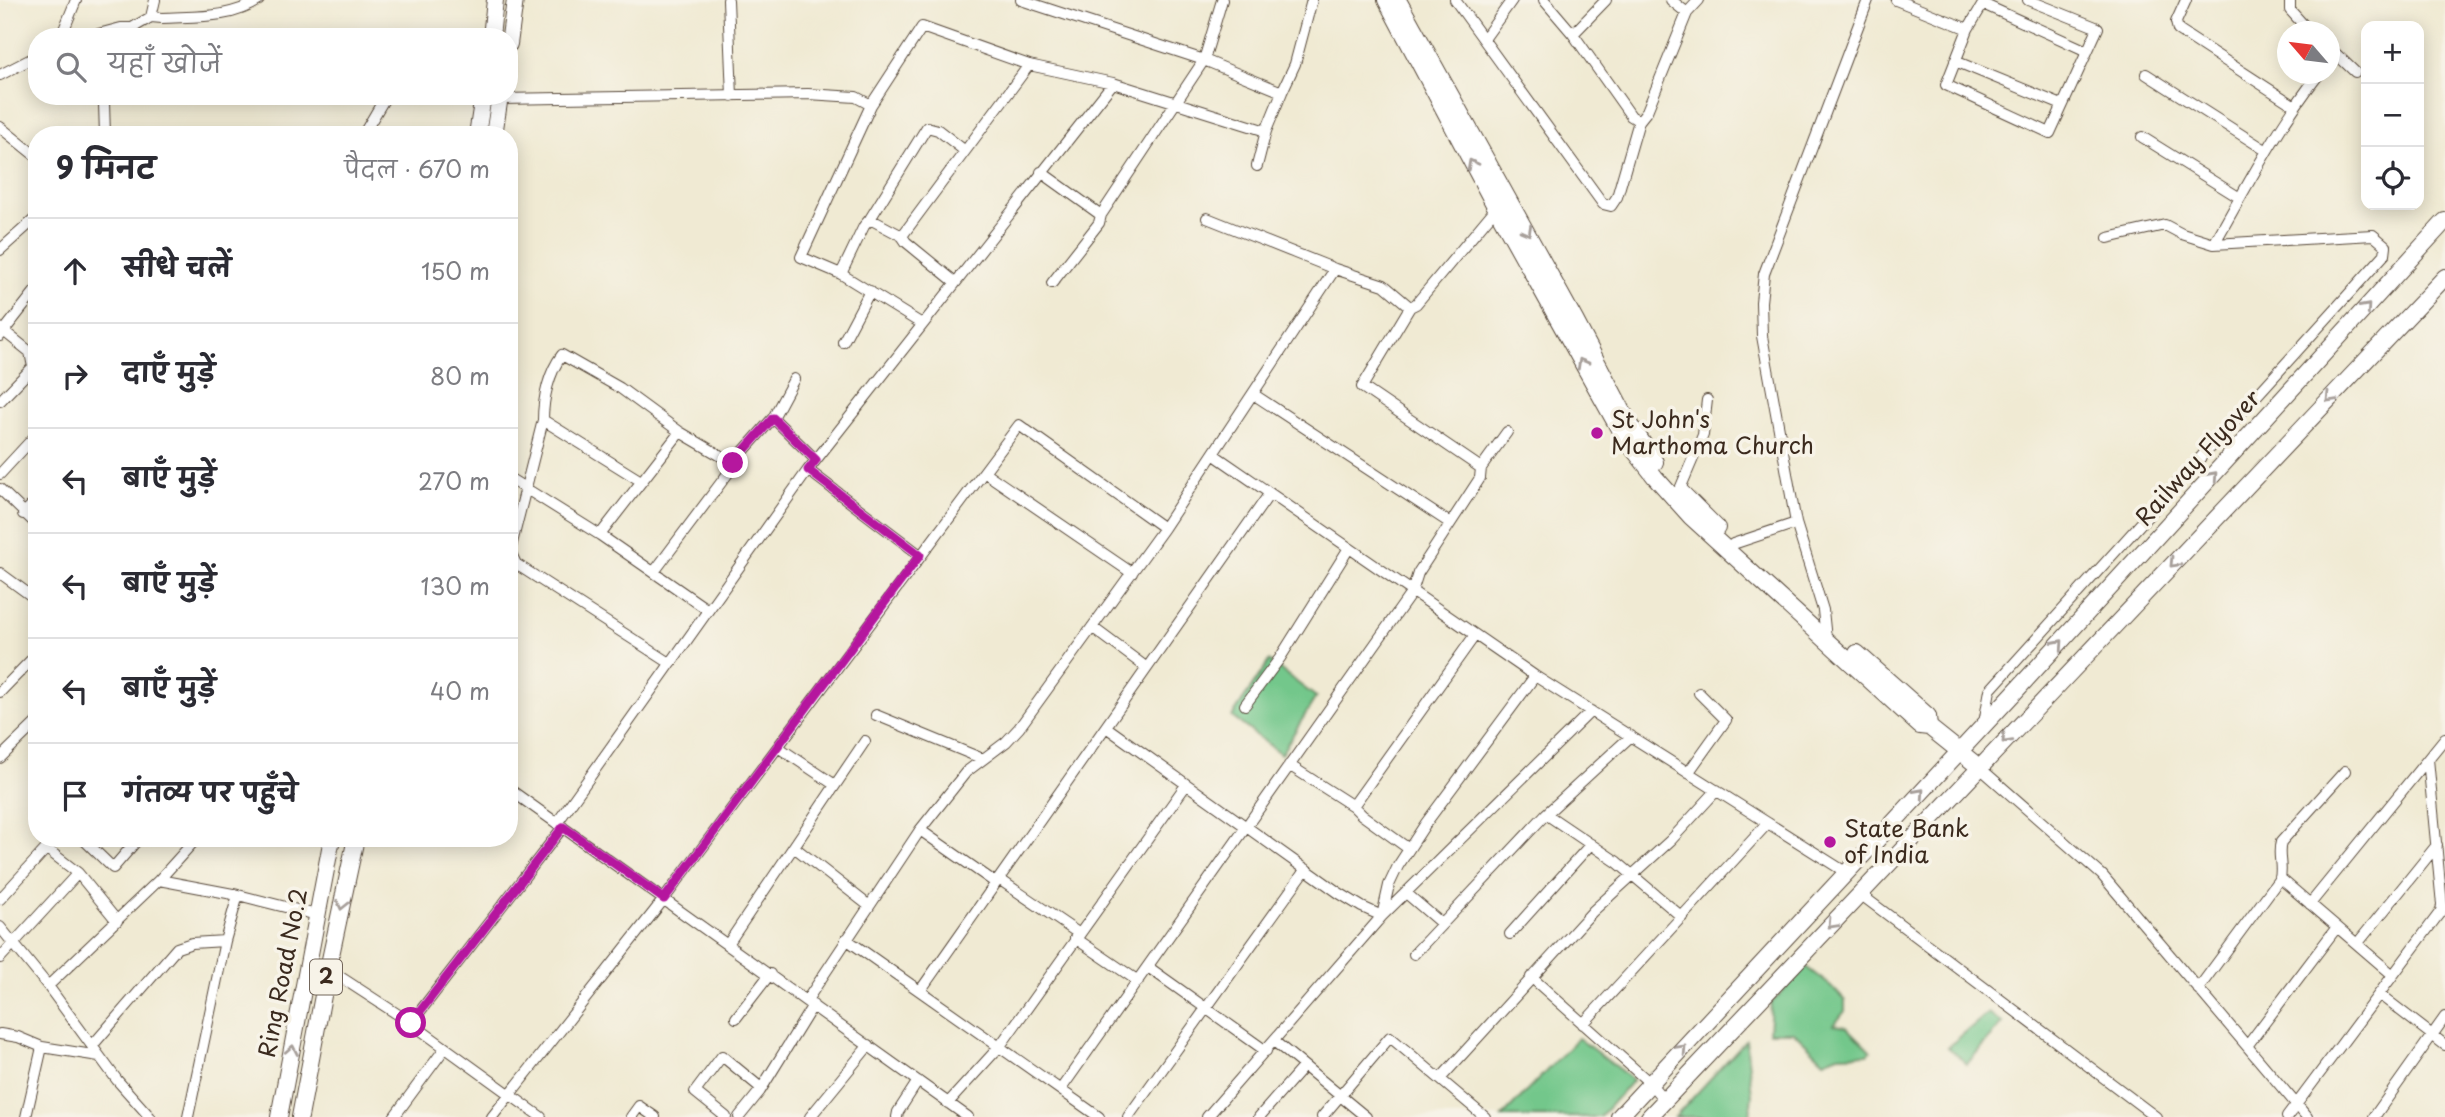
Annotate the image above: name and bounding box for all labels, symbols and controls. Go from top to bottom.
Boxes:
north arrow [2277,21,2340,84]
map controls [2361,21,2424,210]
button: + [2361,21,2424,84]
search box [28,28,518,105]
text: यहाँ खोजें [108,43,222,82]
icon: search [52,48,90,86]
button: − [2361,84,2424,147]
text: 9 मिनट [56,144,156,189]
button: locate [2361,147,2424,210]
text: पैदल · 670 m [344,151,490,186]
one-way arrow [1467,159,1481,171]
one-way arrow [1518,224,1532,236]
text: सीधे चलें [123,247,231,286]
icon: ahead [56,252,94,290]
text: 150 m [421,253,490,288]
one-way arrow [2358,303,2370,316]
text: दाएँ मुड़ें [123,352,215,391]
icon: right [56,357,94,395]
text: 80 m [430,358,490,393]
one-way arrow [1577,358,1590,370]
street label: Railway Flyover [2126,381,2268,533]
one-way arrow [2326,390,2339,403]
place label: St John's Marthoma Church [1611,401,1814,462]
marker: St John's Marthoma Church [1589,425,1605,441]
route end [717,447,748,478]
text: बाएँ मुड़ें [123,457,216,496]
icon: left [56,462,94,500]
text: 270 m [418,463,490,498]
one-way arrow [2204,471,2217,484]
one-way arrow [2169,554,2182,567]
text: बाएँ मुड़ें [123,562,216,601]
icon: left [56,567,94,605]
text: 130 m [420,568,490,603]
one-way arrow [2051,639,2064,652]
text: बाएँ मुड़ें [123,667,216,706]
icon: left [56,672,94,710]
text: 40 m [430,673,490,708]
one-way arrow [2001,731,2014,744]
text: गंतव्य पर पहुँचे [123,772,298,811]
icon: arrive [56,777,94,815]
one-way arrow [1912,788,1925,801]
place label: State Bank of India [1844,810,1969,871]
marker: State Bank of India [1822,834,1838,850]
street label: Ring Road No.2 [248,885,315,1060]
one-way arrow [336,899,350,911]
one-way arrow [1828,916,1840,929]
road number: 2 [310,960,342,995]
route start [395,1007,426,1038]
one-way arrow [284,1044,299,1056]
one-way arrow [1674,1044,1687,1057]

